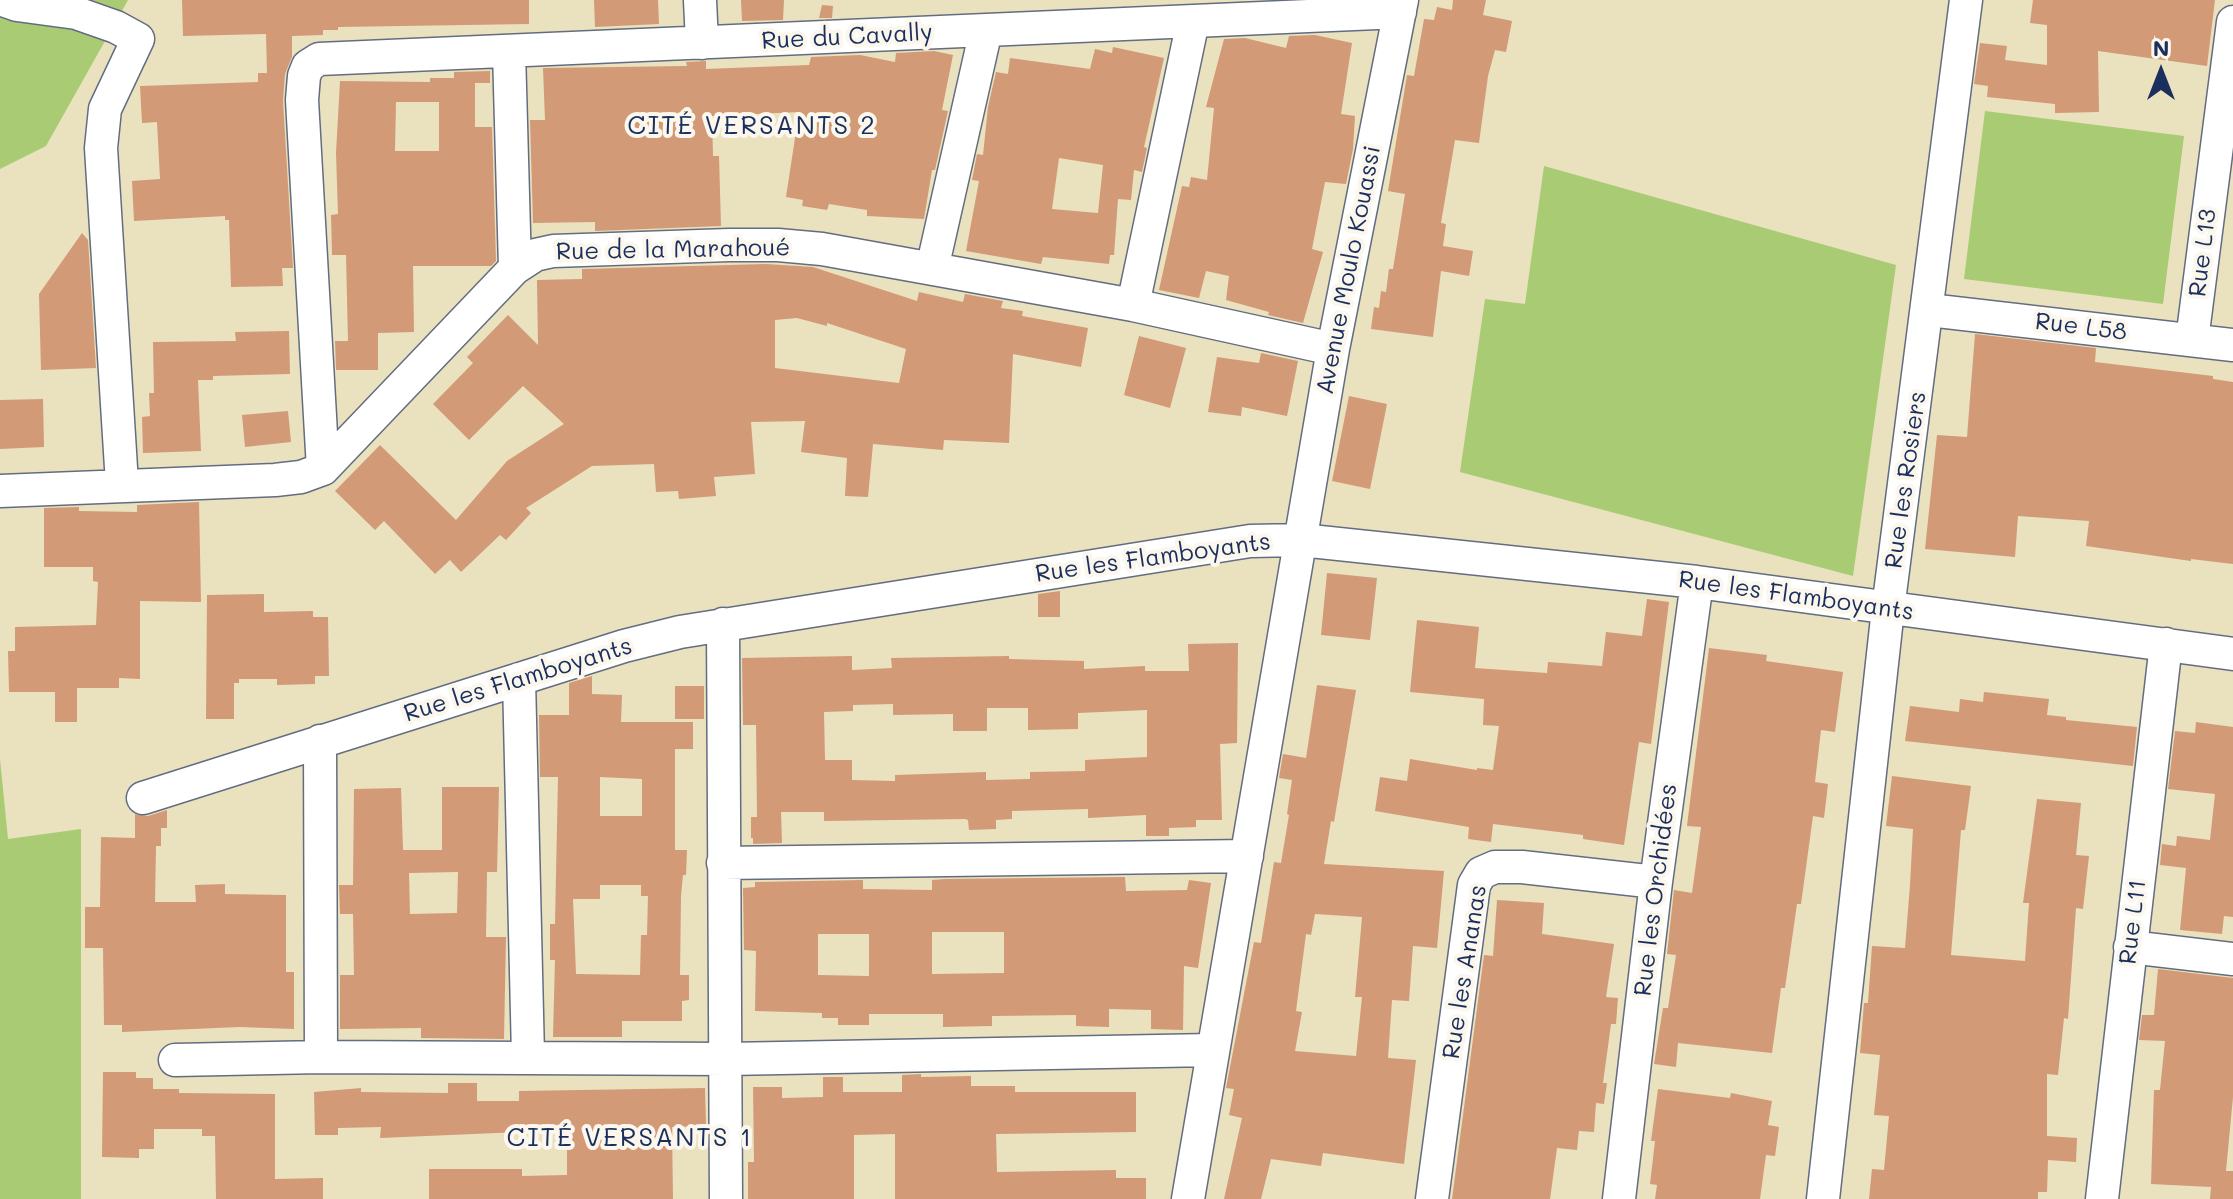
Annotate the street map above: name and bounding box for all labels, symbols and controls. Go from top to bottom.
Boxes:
street label: Rue du Cavally [761,18,933,56]
north arrow [2121,32,2201,112]
text: N [2153,33,2169,62]
district label: CITÉ VERSANTS 2 [627,110,877,142]
street label: Avenue Moulo Kouassi [1311,143,1387,397]
street label: Rue L13 [2183,207,2223,299]
street label: Rue de la Marahoué [556,234,790,266]
street label: Rue L58 [2033,307,2129,347]
street label: Rue les Rosiers [1879,390,1933,570]
street label: Rue les Flamboyants [1033,527,1273,589]
street label: Rue les Flamboyants [1676,565,1916,627]
street label: Rue les Flamboyants [400,632,636,728]
street label: Rue les Orchidées [1629,782,1683,998]
street label: Rue L11 [2114,878,2152,966]
street label: Rue les Ananas [1437,883,1493,1061]
district label: CITÉ VERSANTS 1 [507,1122,753,1154]

